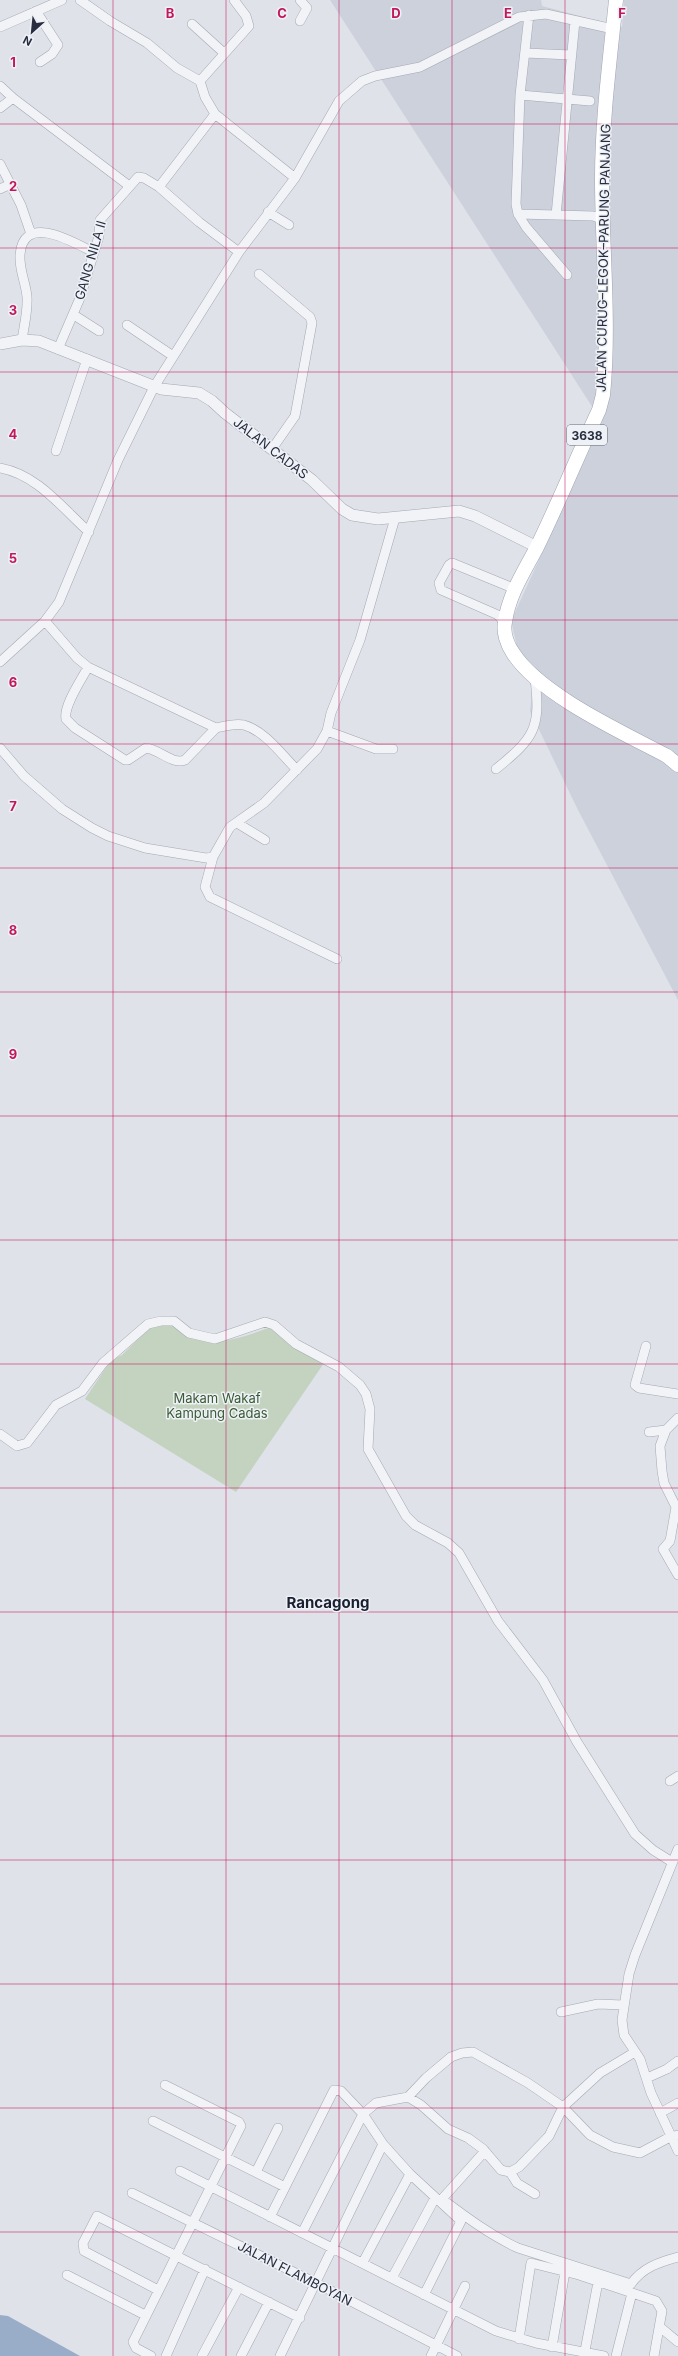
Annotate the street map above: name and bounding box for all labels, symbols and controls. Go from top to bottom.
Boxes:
text: B [166,5,175,21]
text: C [277,5,287,21]
text: D [391,5,401,21]
text: E [504,5,512,21]
text: F [618,5,626,21]
north arrow [12,12,52,52]
text: N [21,33,34,49]
text: 1 [10,54,16,70]
street label: JALAN CURUG–LEGOK–PARUNG PANJANG [593,124,613,392]
text: 2 [9,178,17,194]
street label: GANG NILA II [71,218,109,302]
text: 3 [9,302,17,318]
street label: JALAN CADAS [230,414,312,482]
road number: 3638 [567,425,607,445]
text: 4 [9,426,18,442]
text: 5 [9,550,17,566]
text: 6 [9,674,17,690]
text: 7 [9,798,17,814]
text: 8 [9,922,17,938]
text: 9 [9,1046,17,1062]
park label: Makam Wakaf Kampung Cadas [166,1390,268,1421]
district label: Rancagong [287,1593,370,1612]
street label: JALAN FLAMBOYAN [235,2237,355,2309]

